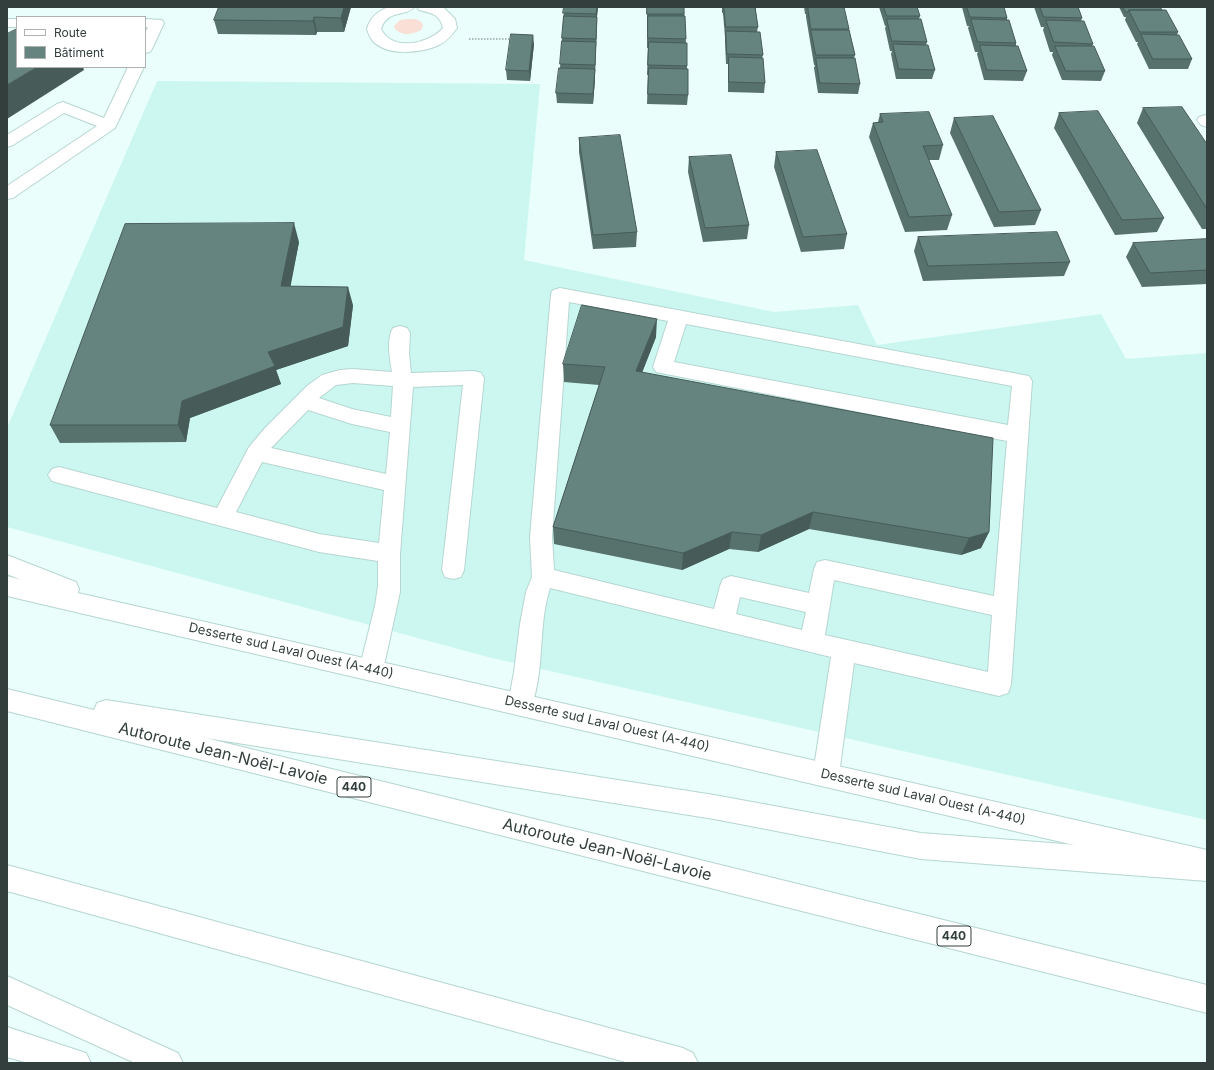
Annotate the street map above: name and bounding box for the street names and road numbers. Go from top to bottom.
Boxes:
street label: Desserte sud Laval Ouest (A-440) [187,620,395,682]
street label: Desserte sud Laval Ouest (A-440) [503,693,711,755]
street label: Autoroute Jean-Noël-Lavoie [116,719,330,789]
street label: Desserte sud Laval Ouest (A-440) [819,766,1027,828]
road number: 440 [337,777,371,797]
street label: Autoroute Jean-Noël-Lavoie [500,815,714,885]
road number: 440 [937,926,971,946]

